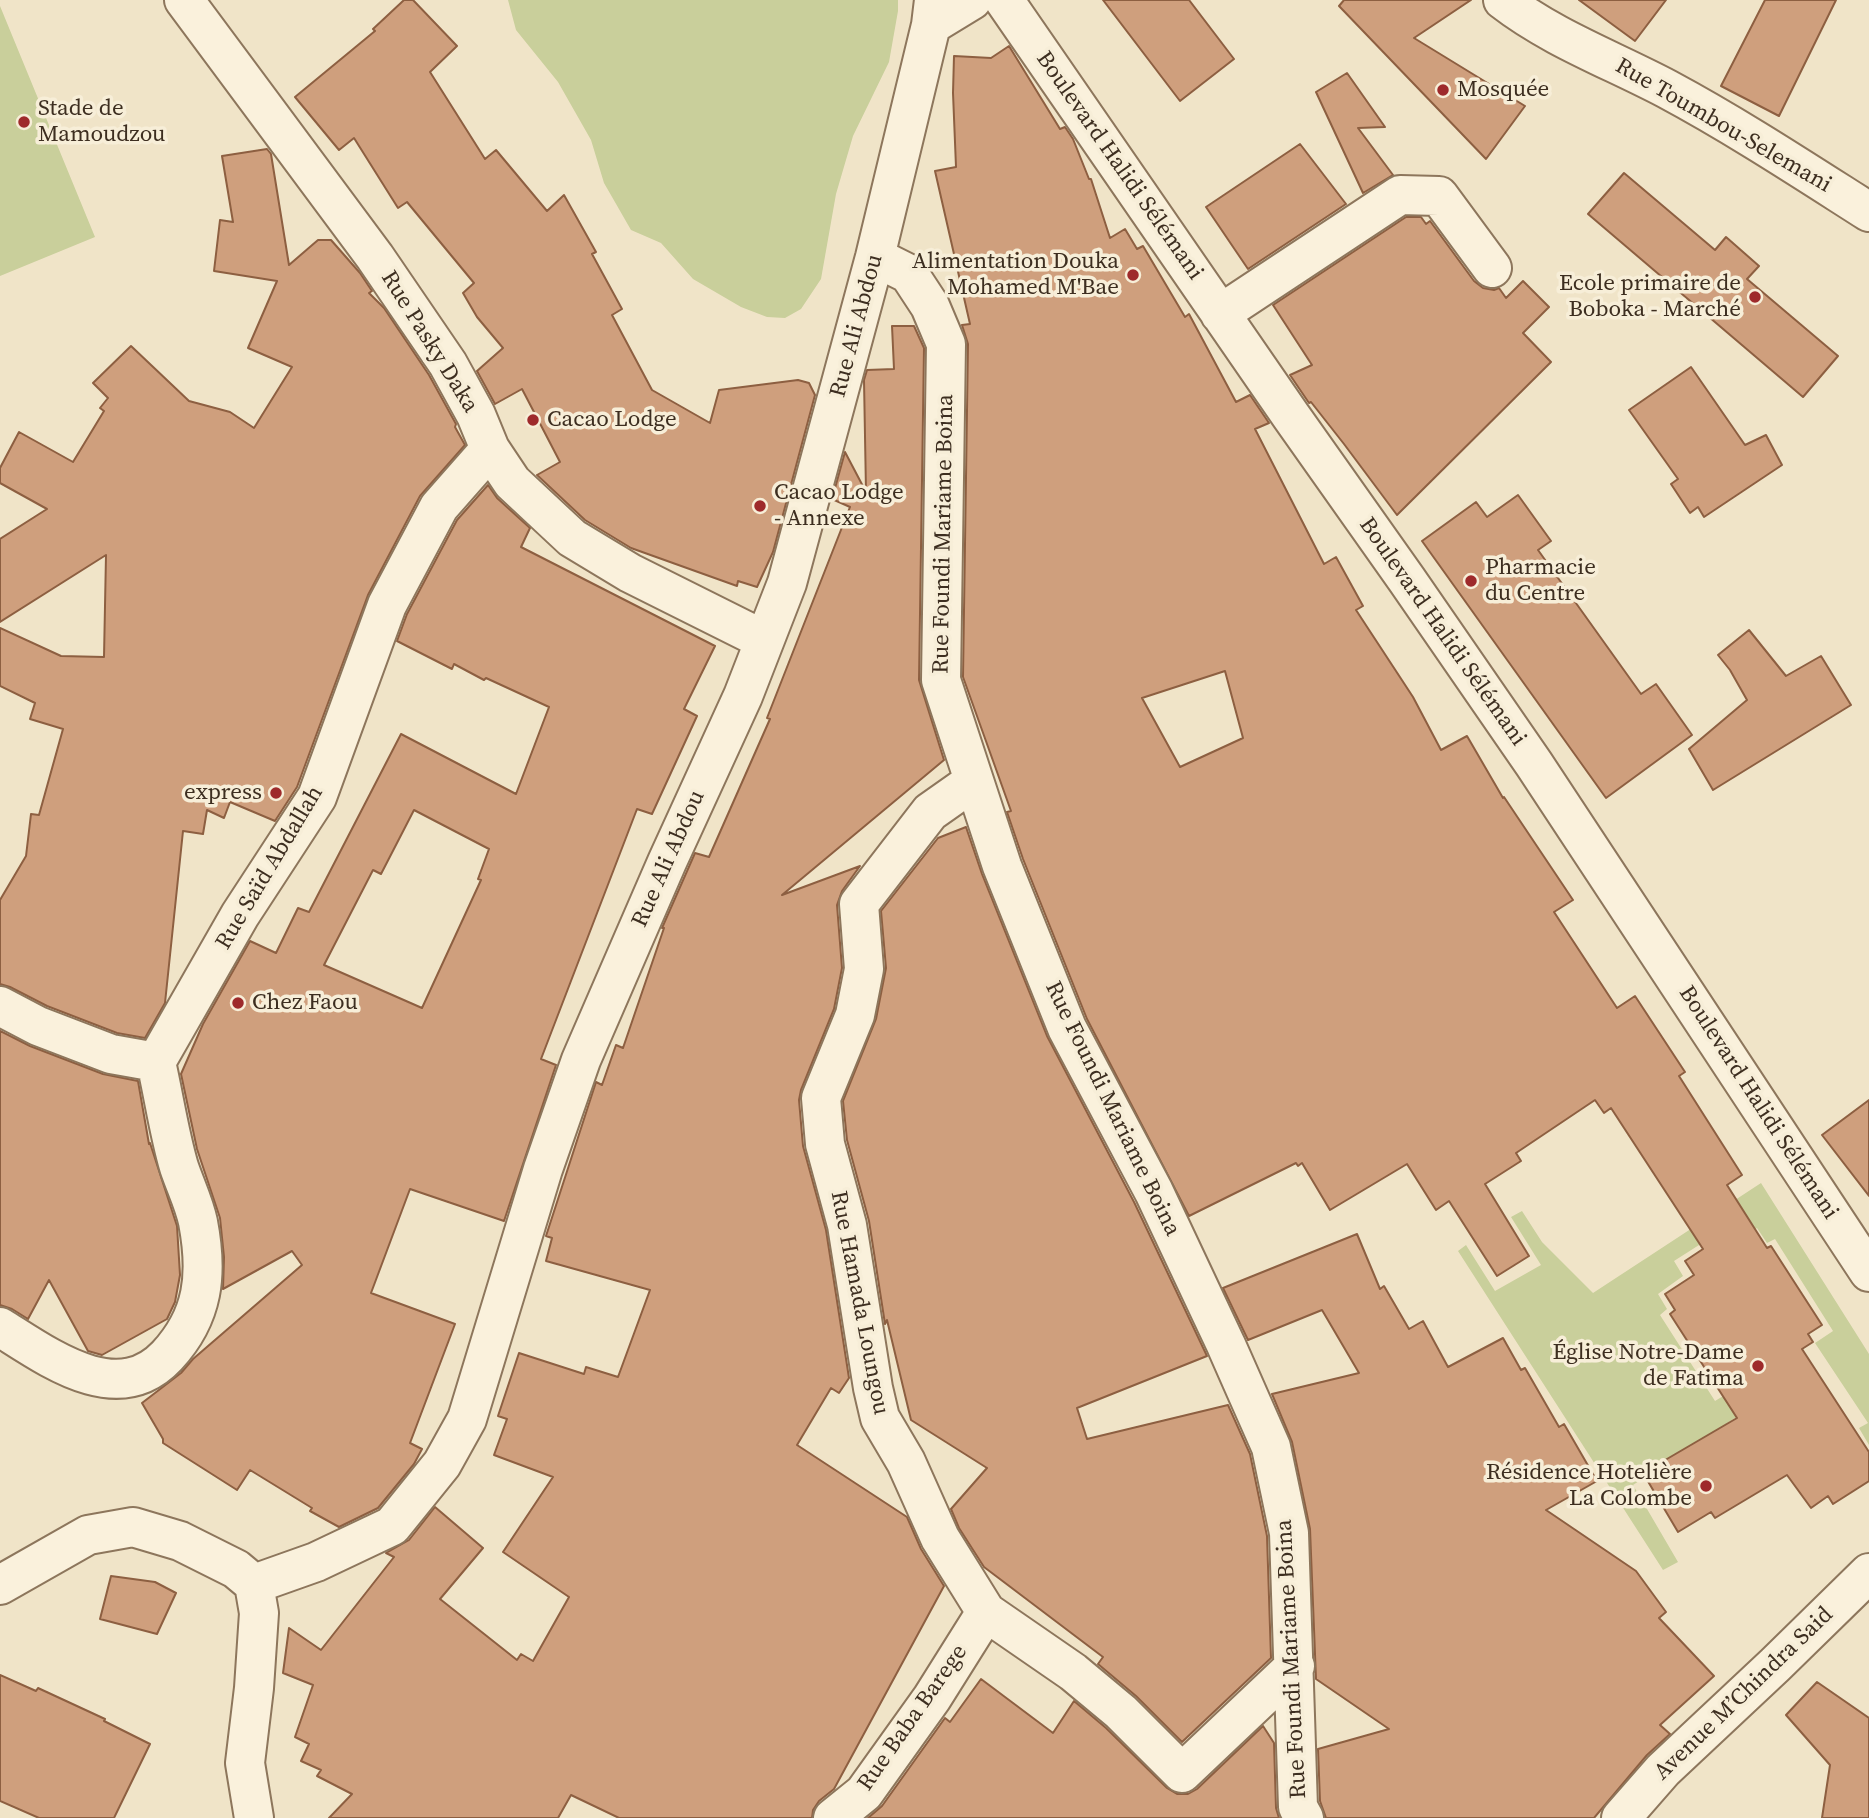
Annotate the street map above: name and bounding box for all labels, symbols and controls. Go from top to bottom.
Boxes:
street label: Boulevard Halidi Sélémani [1029,46,1209,286]
street label: Rue Toumbou-Selemani [1610,53,1836,199]
place label: Mosquée [1457,76,1549,104]
marker: Mosquée [1435,82,1451,98]
place label: Stade de Mamoudzou [38,95,166,149]
marker: Stade de Mamoudzou [16,114,32,130]
place label: Alimentation Douka Mohamed M'Bae [912,248,1119,302]
street label: Rue Ali Abdou [825,252,889,400]
street label: Rue Pasky Daka [374,266,484,418]
marker: Alimentation Douka Mohamed M'Bae [1125,267,1141,283]
place label: Ecole primaire de Boboka - Marché [1559,270,1741,324]
marker: Ecole primaire de Boboka - Marché [1747,289,1763,305]
street label: Rue Foundi Mariame Boina [928,394,960,674]
place label: Cacao Lodge [547,406,677,434]
marker: Cacao Lodge [525,412,541,428]
place label: Cacao Lodge - Annexe [774,479,904,533]
marker: Cacao Lodge - Annexe [752,498,768,514]
street label: Boulevard Halidi Sélémani [1352,512,1532,752]
place label: Pharmacie du Centre [1485,554,1596,608]
marker: Pharmacie du Centre [1463,573,1479,589]
place label: express [184,779,262,807]
street label: Rue Saïd Abdallah [210,781,330,955]
marker: express [268,785,284,801]
street label: Rue Ali Abdou [627,786,711,932]
street label: Rue Foundi Mariame Boina [1038,977,1186,1241]
street label: Boulevard Halidi Sélémani [1672,981,1844,1225]
place label: Chez Faou [252,989,358,1017]
marker: Chez Faou [230,995,246,1011]
street label: Rue Hamada Loungou [824,1189,894,1417]
place label: Église Notre-Dame de Fatima [1552,1339,1744,1393]
marker: Église Notre-Dame de Fatima [1750,1358,1766,1374]
place label: Résidence Hotelière La Colombe [1486,1459,1692,1513]
marker: Résidence Hotelière La Colombe [1698,1478,1714,1494]
street label: Rue Foundi Mariame Boina [1271,1519,1313,1799]
street label: Avenue M’Chindra Said [1649,1602,1839,1786]
street label: Rue Baba Barege [852,1640,974,1796]

